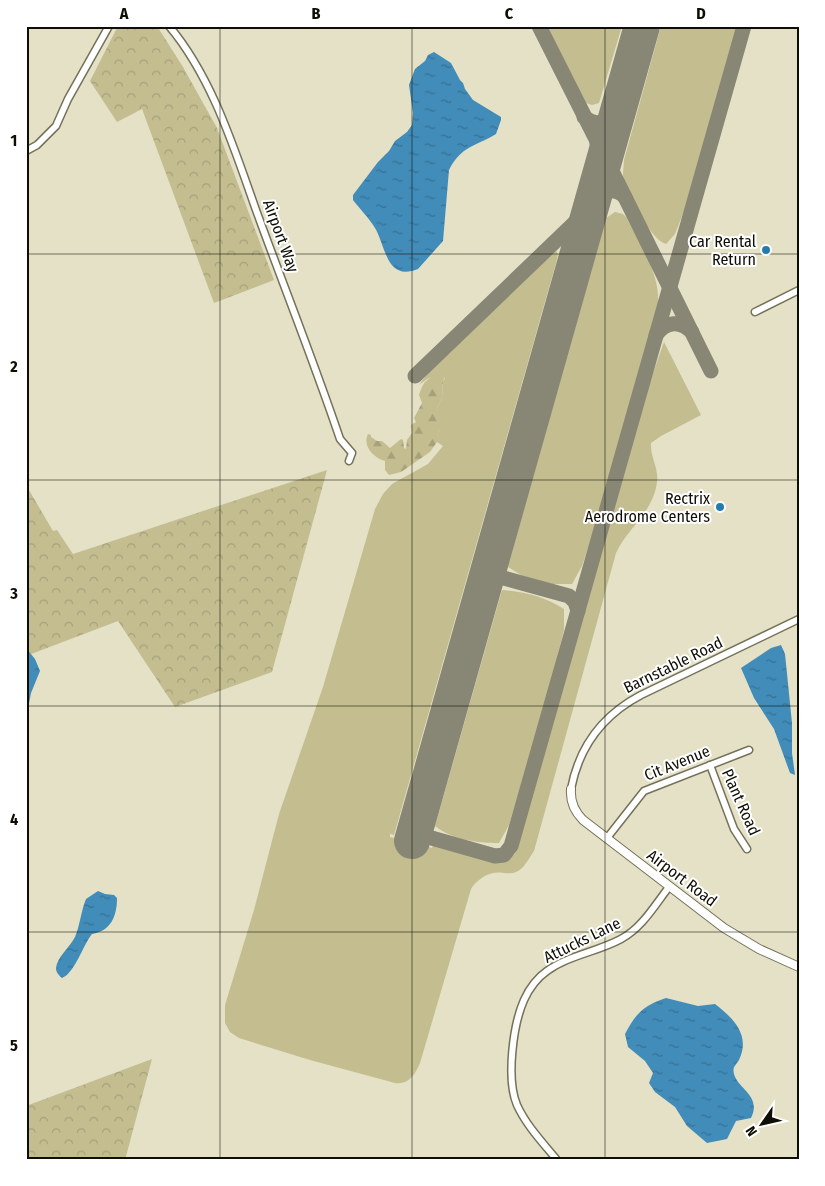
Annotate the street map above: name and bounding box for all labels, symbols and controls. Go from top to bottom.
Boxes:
text: A [119,4,129,23]
text: B [312,4,321,23]
text: C [505,4,514,23]
text: D [696,4,706,23]
text: 1 [11,131,17,150]
street label: Airport Way [259,197,303,276]
place label: Car Rental Return [689,232,756,269]
marker: Car Rental Return [760,244,772,256]
text: 2 [9,357,18,376]
place label: Rectrix Aerodrome Centers [585,489,710,526]
marker: Rectrix Aerodrome Centers [714,501,726,513]
text: 3 [9,584,18,603]
street label: Barnstable Road [620,633,726,697]
street label: Cit Avenue [641,741,713,785]
street label: Plant Road [718,766,764,838]
text: 4 [10,810,18,829]
street label: Airport Road [643,846,721,910]
street label: Attucks Lane [540,913,624,967]
text: 5 [10,1036,18,1055]
north arrow [738,1098,788,1148]
text: N [742,1123,761,1139]

